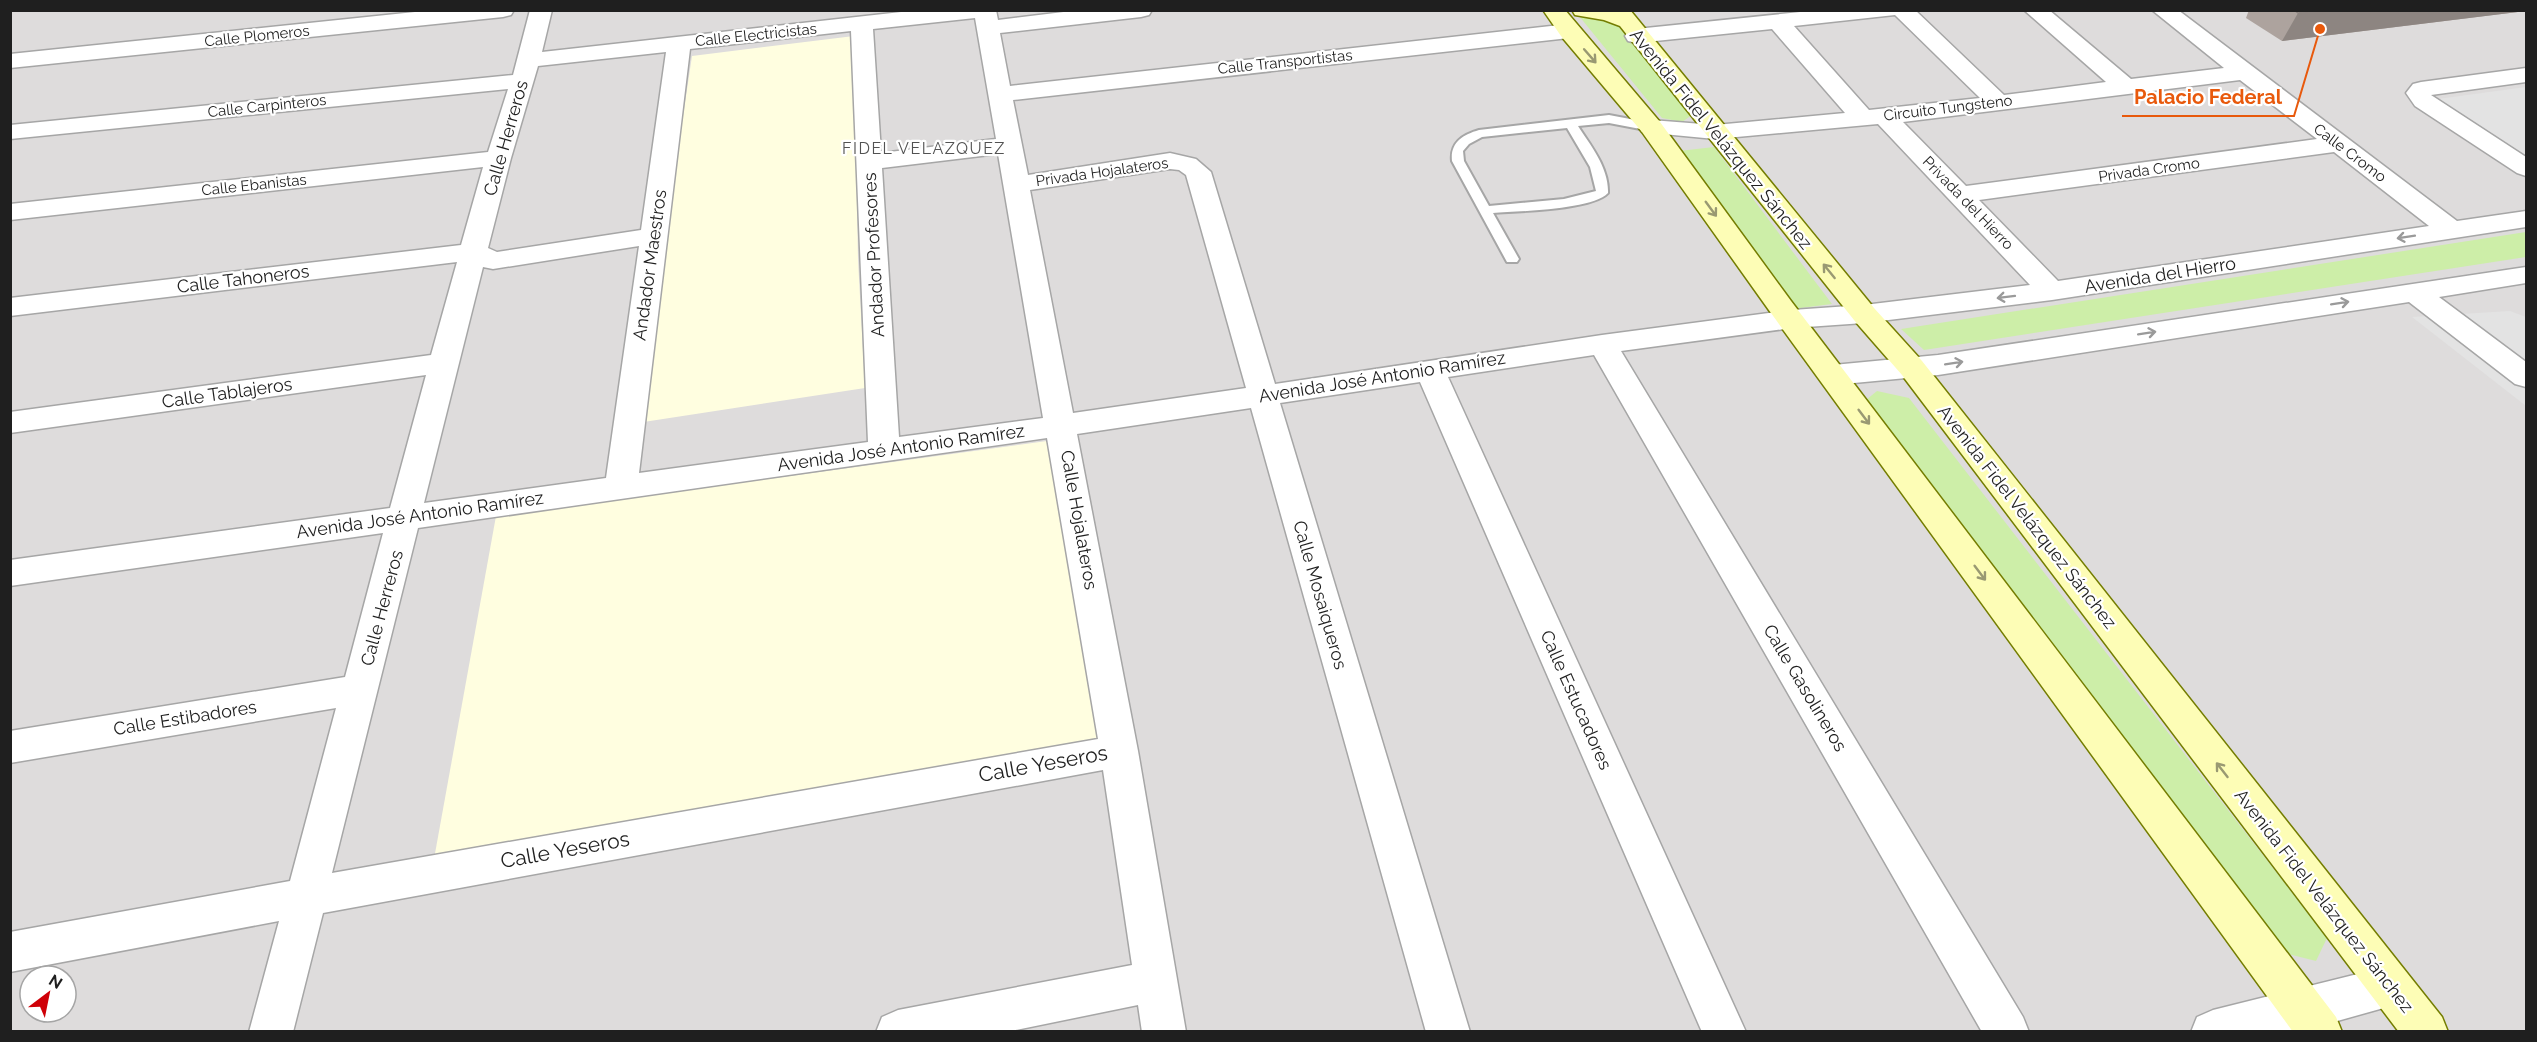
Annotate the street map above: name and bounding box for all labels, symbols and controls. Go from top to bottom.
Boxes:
street label: Calle Electricistas [694,20,818,50]
street label: Calle Plomeros [204,22,310,50]
street label: Avenida Fidel Velázquez Sánchez [1626,24,1817,253]
street label: Calle Transportistas [1217,46,1353,78]
one-way arrow [1583,48,1597,63]
street label: Calle Herreros [479,77,532,198]
callout: Palacio Federal [2122,78,2294,116]
text: Palacio Federal [2134,85,2283,109]
street label: Calle Carpinteros [207,91,327,121]
street label: Circuito Tungsteno [1883,91,2014,125]
street label: Calle Cromo [2310,120,2390,186]
district label: FIDEL VELAZQUEZ [842,139,1006,158]
street label: Privada del Hierro [1919,152,2017,254]
street label: Privada Hojalateros [1035,154,1169,190]
street label: Privada Cromo [2097,154,2201,186]
street label: Calle Ebanistas [201,171,307,199]
street label: Andador Profesores [859,172,888,338]
street label: Andador Maestros [629,188,671,342]
one-way arrow [1705,201,1717,217]
one-way arrow [2397,232,2417,243]
street label: Avenida del Hierro [2083,252,2237,297]
street label: Calle Tahoneros [176,260,311,297]
one-way arrow [1822,263,1835,279]
one-way arrow [1996,291,2016,302]
one-way arrow [2329,298,2349,309]
one-way arrow [2136,327,2156,338]
street label: Avenida José Antonio Ramírez [1257,347,1507,406]
one-way arrow [1944,357,1963,368]
street label: Calle Tablajeros [160,373,294,412]
street label: Avenida Fidel Velázquez Sánchez [1934,401,2121,633]
one-way arrow [1858,408,1870,424]
street label: Avenida José Antonio Ramírez [776,420,1026,475]
street label: Calle Hojalateros [1057,449,1102,592]
street label: Avenida José Antonio Ramírez [295,487,545,542]
street label: Calle Mosaiqueros [1289,518,1352,672]
street label: Calle Herreros [356,547,407,668]
one-way arrow [1974,565,1987,581]
street label: Calle Gasolineros [1759,620,1852,755]
street label: Calle Estucadores [1536,627,1617,773]
street label: Calle Estibadores [112,696,258,739]
street label: Calle Yeseros [977,740,1109,787]
one-way arrow [2216,762,2229,778]
street label: Avenida Fidel Velázquez Sánchez [2231,785,2418,1017]
street label: Calle Yeseros [499,826,631,873]
north arrow [18,964,78,1024]
text: N [45,970,66,993]

